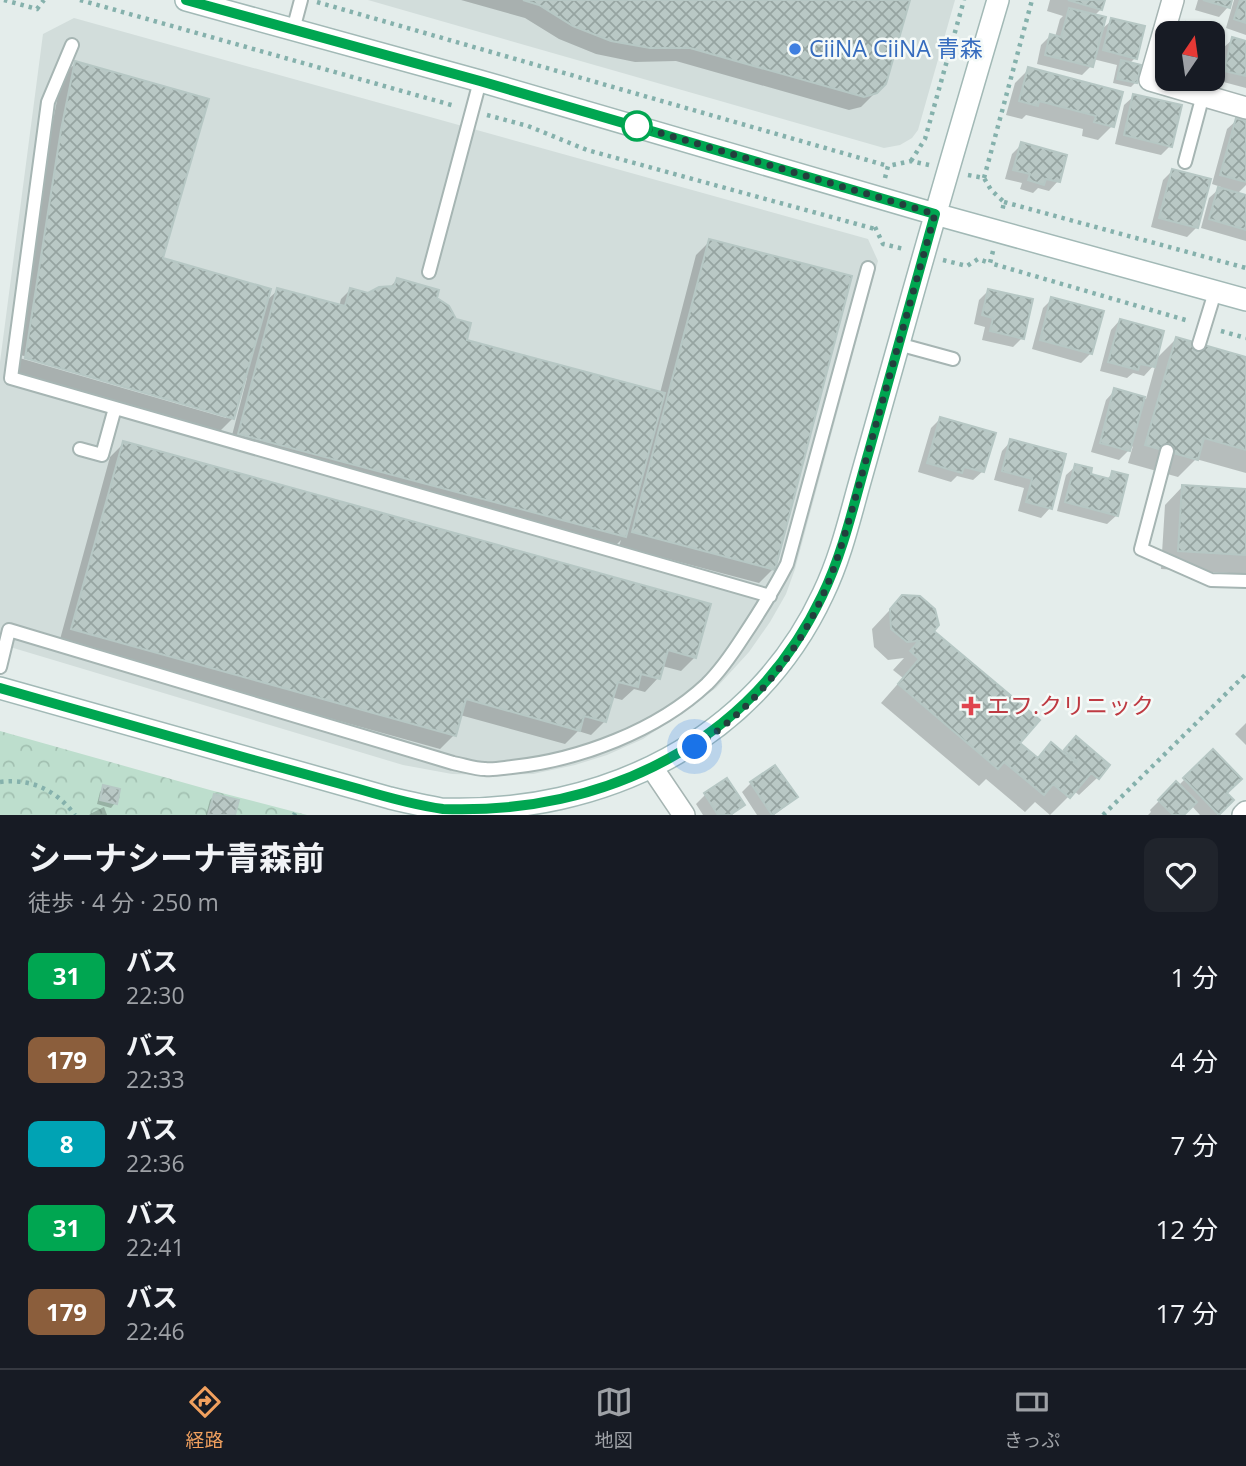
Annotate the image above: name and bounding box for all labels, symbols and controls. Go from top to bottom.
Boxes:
north arrow [1155,21,1225,91]
map controls [1155,21,1225,91]
place label: CiiNA CiiNA 青森 [809,32,983,64]
marker: CiiNA CiiNA 青森 [787,41,803,57]
unlabelled marker [622,111,652,141]
place label: エフ.クリニック [987,689,1154,721]
marker: エフ.クリニック [961,696,981,716]
your location [677,729,712,764]
text: シーナシーナ青森前 [28,835,325,880]
button: heart [1144,838,1218,912]
text: 徒歩 · 4 分 · 250 m [28,886,219,918]
text: バス [126,943,178,979]
text: 31 [53,959,80,992]
text: 1 分 [1170,959,1218,995]
text: 22:30 [126,979,185,1011]
text: バス [126,1027,178,1063]
text: 179 [46,1043,87,1076]
text: 4 分 [1170,1043,1218,1079]
text: 22:33 [126,1063,185,1095]
text: バス [126,1111,178,1147]
text: 8 [60,1127,73,1160]
text: 7 分 [1170,1127,1218,1163]
text: 22:36 [126,1147,185,1179]
text: バス [126,1195,178,1231]
text: 31 [53,1211,80,1244]
text: 12 分 [1156,1211,1218,1247]
text: 22:41 [126,1231,185,1263]
text: バス [126,1279,178,1315]
text: 179 [46,1295,87,1328]
text: 17 分 [1156,1295,1218,1331]
text: 22:46 [126,1315,185,1347]
tab: 経路 [186,1383,224,1453]
tab: 地図 [595,1383,633,1453]
tab: きっぷ [1004,1383,1060,1453]

